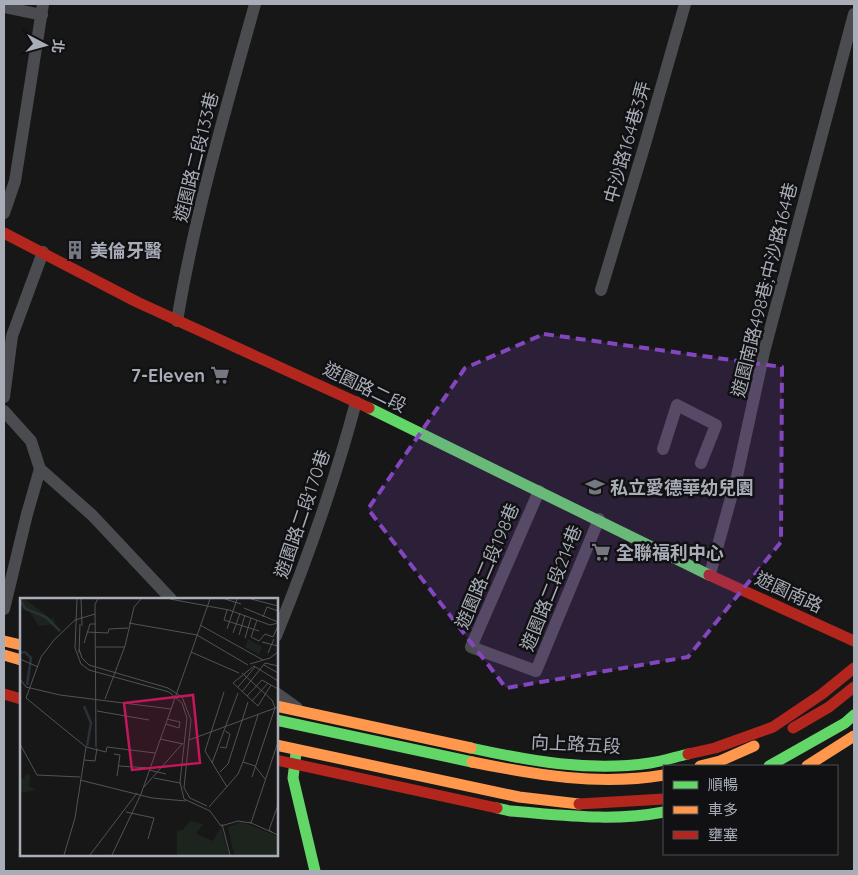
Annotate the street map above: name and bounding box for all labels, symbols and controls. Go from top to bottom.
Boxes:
north arrow [20,20,70,70]
text: 北 [48,38,68,54]
street label: 中沙路164巷3弄 [599,78,655,206]
street label: 遊園路二段133巷 [169,89,223,225]
street label: 遊園南路498巷;中沙路164巷 [726,180,802,400]
building icon: 美倫牙醫 [64,239,86,261]
place label: 美倫牙醫 [90,239,162,262]
street label: 遊園路二段 [320,357,410,417]
place label: 7-Eleven [131,364,205,387]
supermarket icon: 7-Eleven [209,364,231,386]
street label: 遊園路二段170巷 [269,447,335,581]
school or university icon: 私立愛德華幼兒園 [584,476,606,498]
place label: 私立愛德華幼兒園 [610,476,754,499]
street label: 遊園路二段198巷 [450,500,524,632]
street label: 遊園路二段214巷 [515,522,587,654]
supermarket icon: 全聯福利中心 [590,541,612,563]
place label: 全聯福利中心 [616,541,724,564]
street label: 遊園南路 [752,566,826,618]
inset map [20,598,278,855]
street label: 向上路五段 [530,730,622,758]
legend [663,765,838,855]
text: 順暢 [708,775,738,794]
text: 車多 [708,800,738,819]
text: 壅塞 [708,825,738,844]

